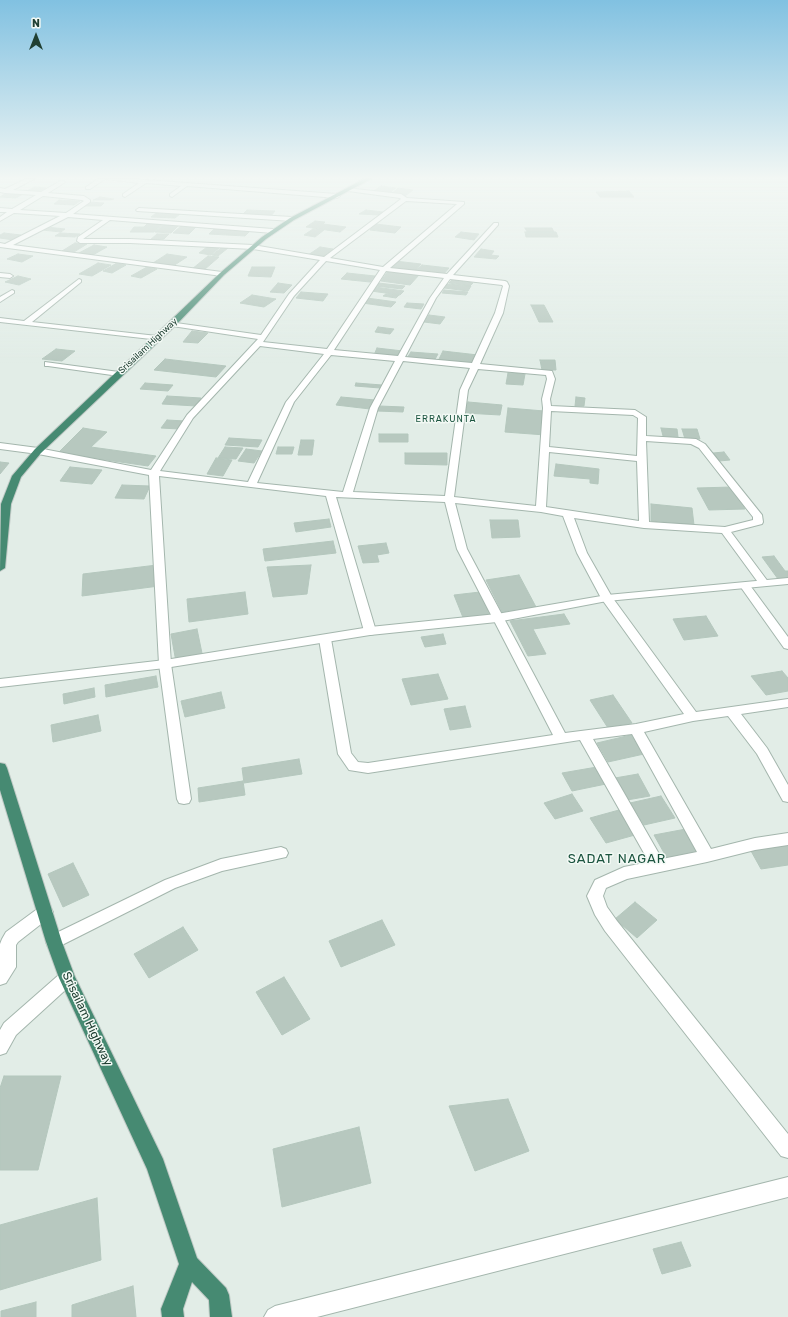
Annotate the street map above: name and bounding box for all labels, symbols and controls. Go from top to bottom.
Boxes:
north arrow [16,16,56,56]
text: N [32,17,40,30]
street label: Srisailam Highway [116,316,180,376]
district label: ERRAKUNTA [416,414,476,424]
district label: SADAT NAGAR [568,851,666,867]
street label: Srisailam Highway [59,970,115,1068]

